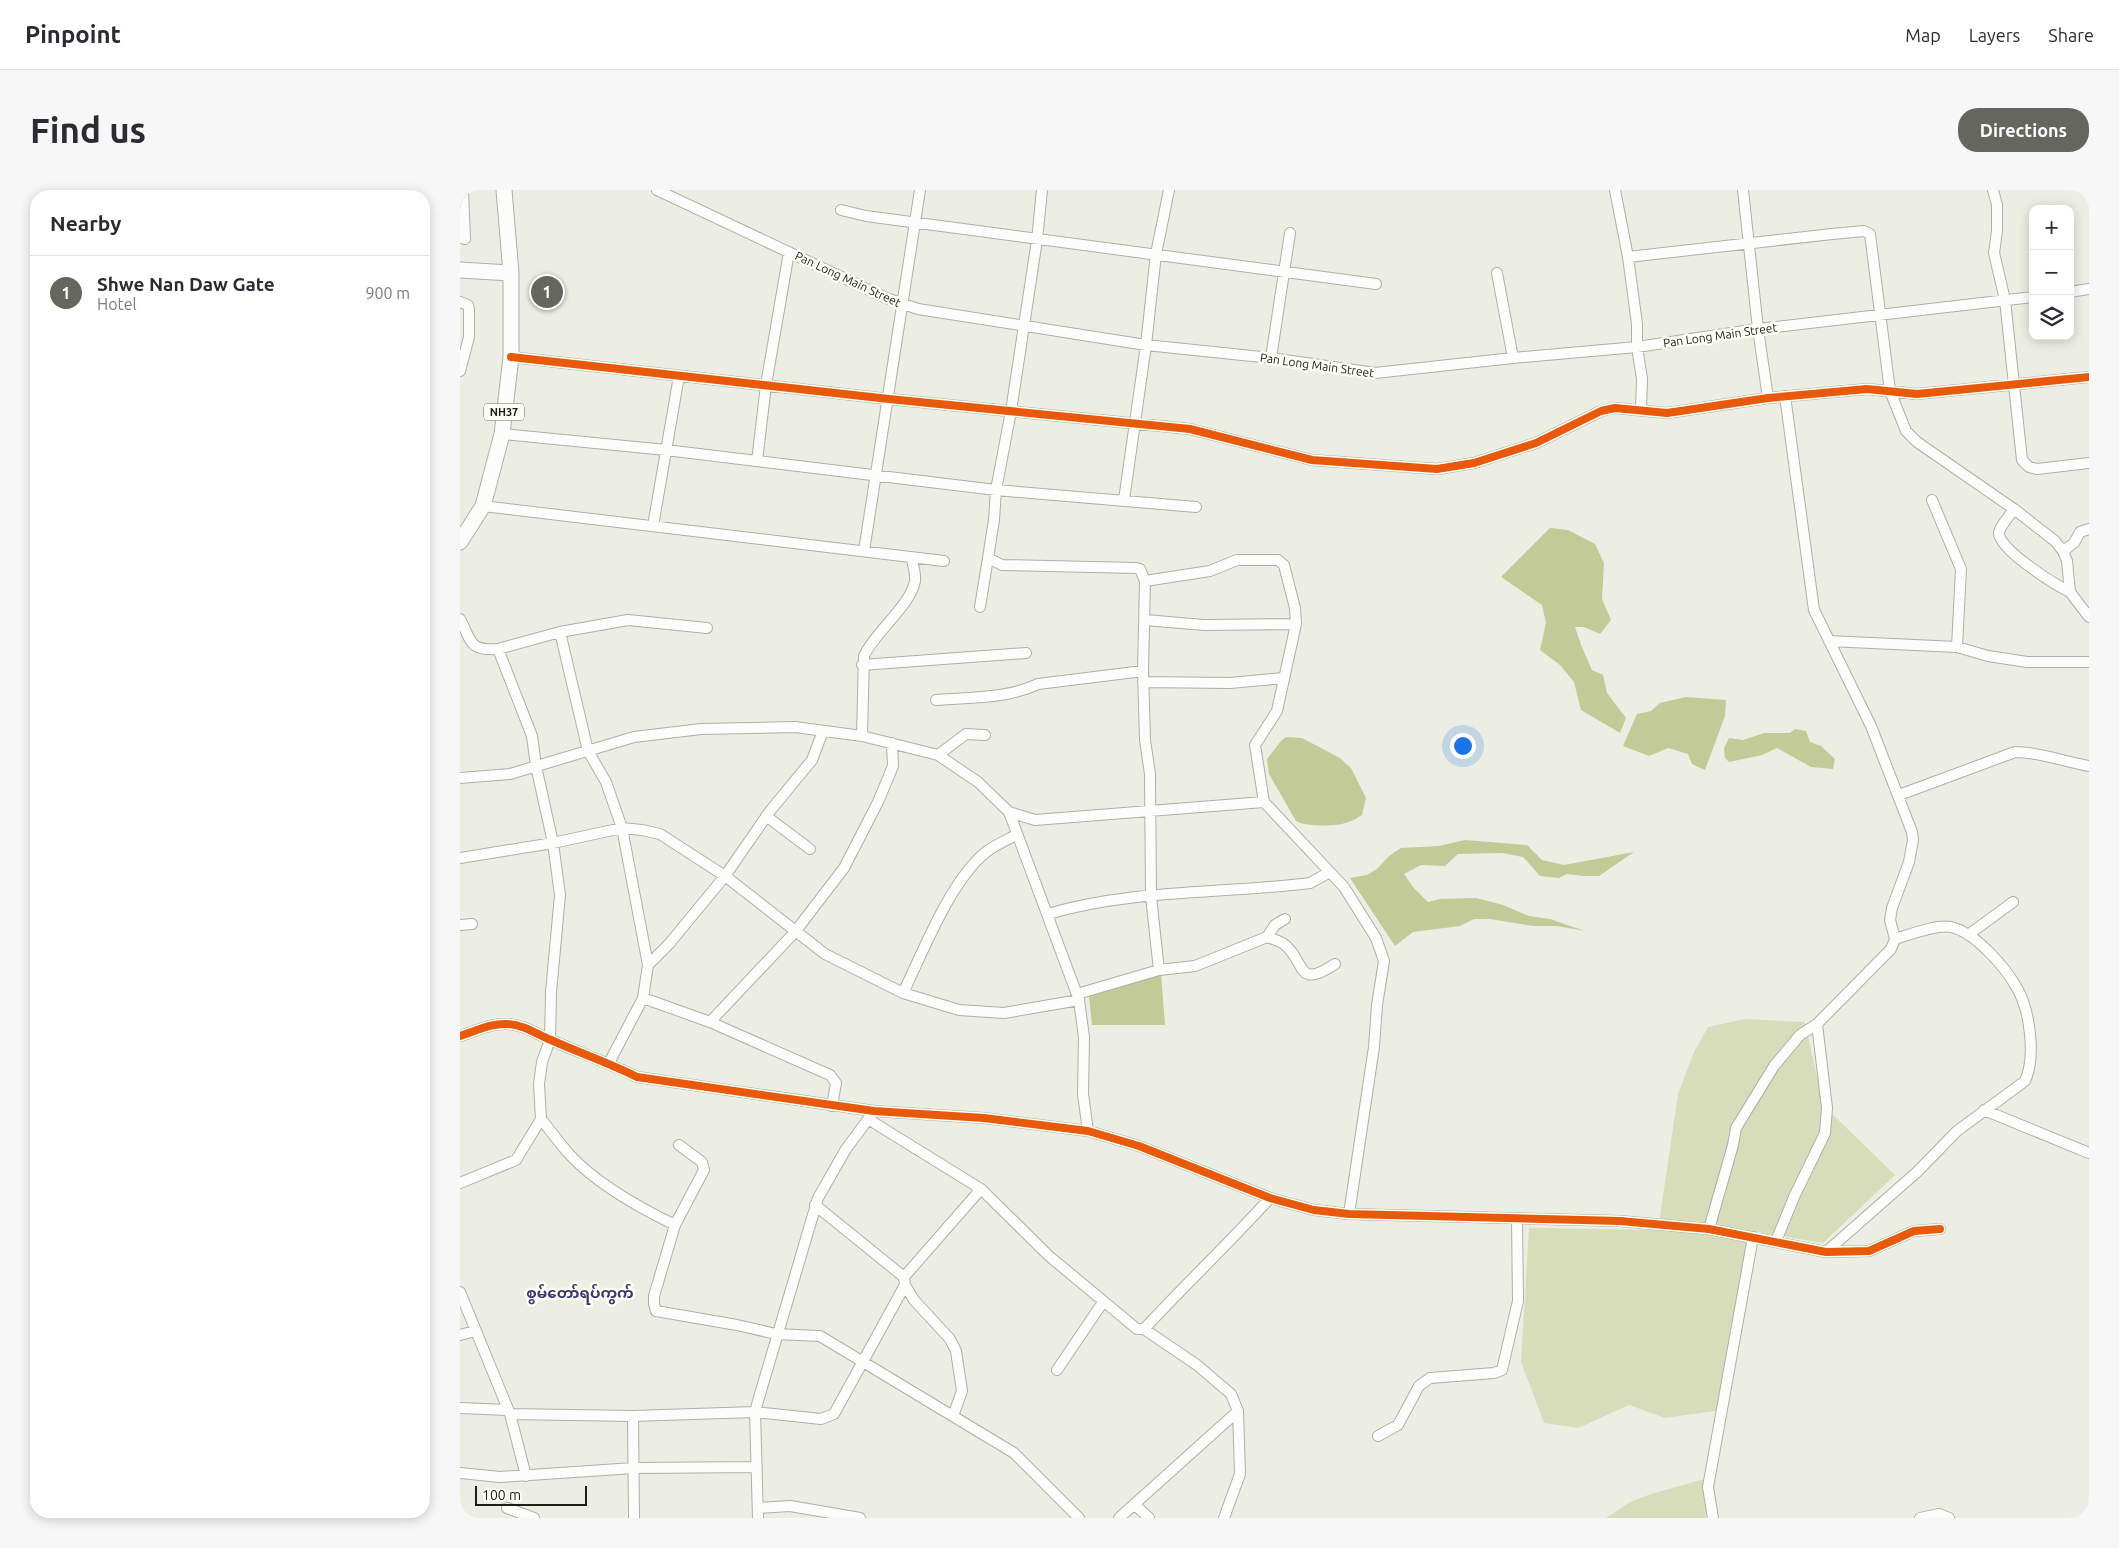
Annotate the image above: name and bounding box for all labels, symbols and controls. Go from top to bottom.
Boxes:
text: Pinpoint [25,21,121,48]
text: Map [1905,25,1941,45]
text: Layers [1969,25,2020,45]
text: Share [2048,25,2094,45]
button: Directions [1958,108,2089,152]
text: Find us [30,110,146,150]
map controls [2029,205,2074,340]
button: + [2029,205,2074,250]
text: Nearby [50,211,121,235]
street label: Pan Long Main Street [793,249,903,309]
button: − [2029,250,2074,295]
text: Shwe Nan Daw Gate [97,273,275,295]
pin: 1 [531,273,563,311]
text: 1 [61,284,71,302]
text: 900 m [365,284,410,302]
text: Hotel [97,295,137,313]
button: layers [2029,295,2074,340]
street label: Pan Long Main Street [1662,321,1778,349]
street label: Pan Long Main Street [1259,351,1375,379]
road number: NH37 [484,403,524,420]
your location [1450,733,1476,759]
district label: စွမ်တော်ရပ်ကွက် [526,1283,634,1305]
scale bar [475,1483,588,1506]
text: 100 m [482,1487,521,1503]

